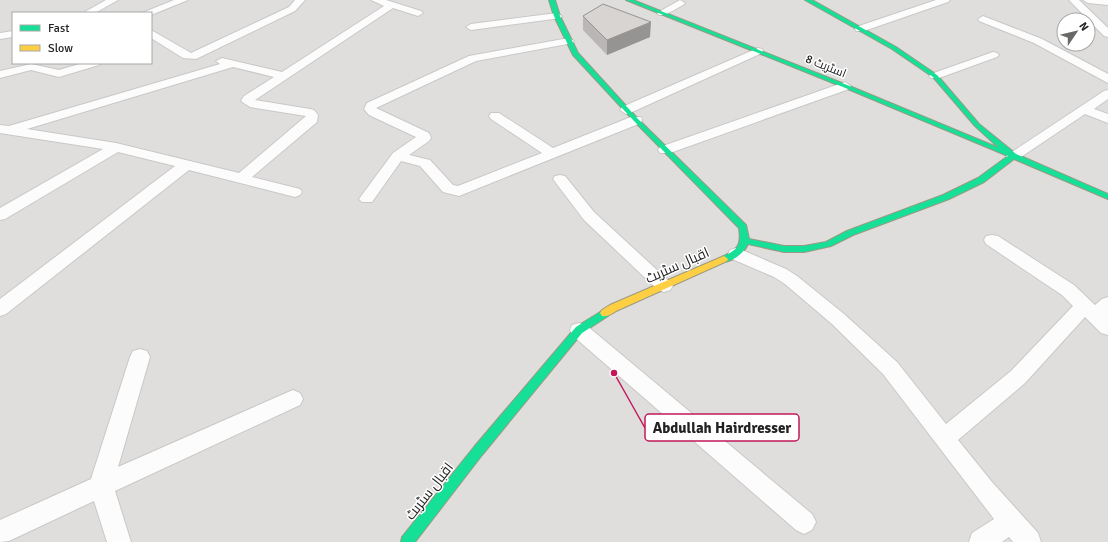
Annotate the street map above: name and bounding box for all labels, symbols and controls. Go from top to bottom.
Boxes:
legend [12,12,152,64]
north arrow [1056,12,1096,52]
text: N [1076,20,1091,33]
text: Fast [48,21,69,36]
text: Slow [48,41,73,56]
street label: اسٹریٹ 8 [803,52,848,81]
street label: اقبال سٹریٹ [643,244,712,287]
callout: Abdullah Hairdresser [645,414,799,441]
text: Abdullah Hairdresser [653,419,791,437]
street label: اقبال سٹریٹ [402,459,457,523]

